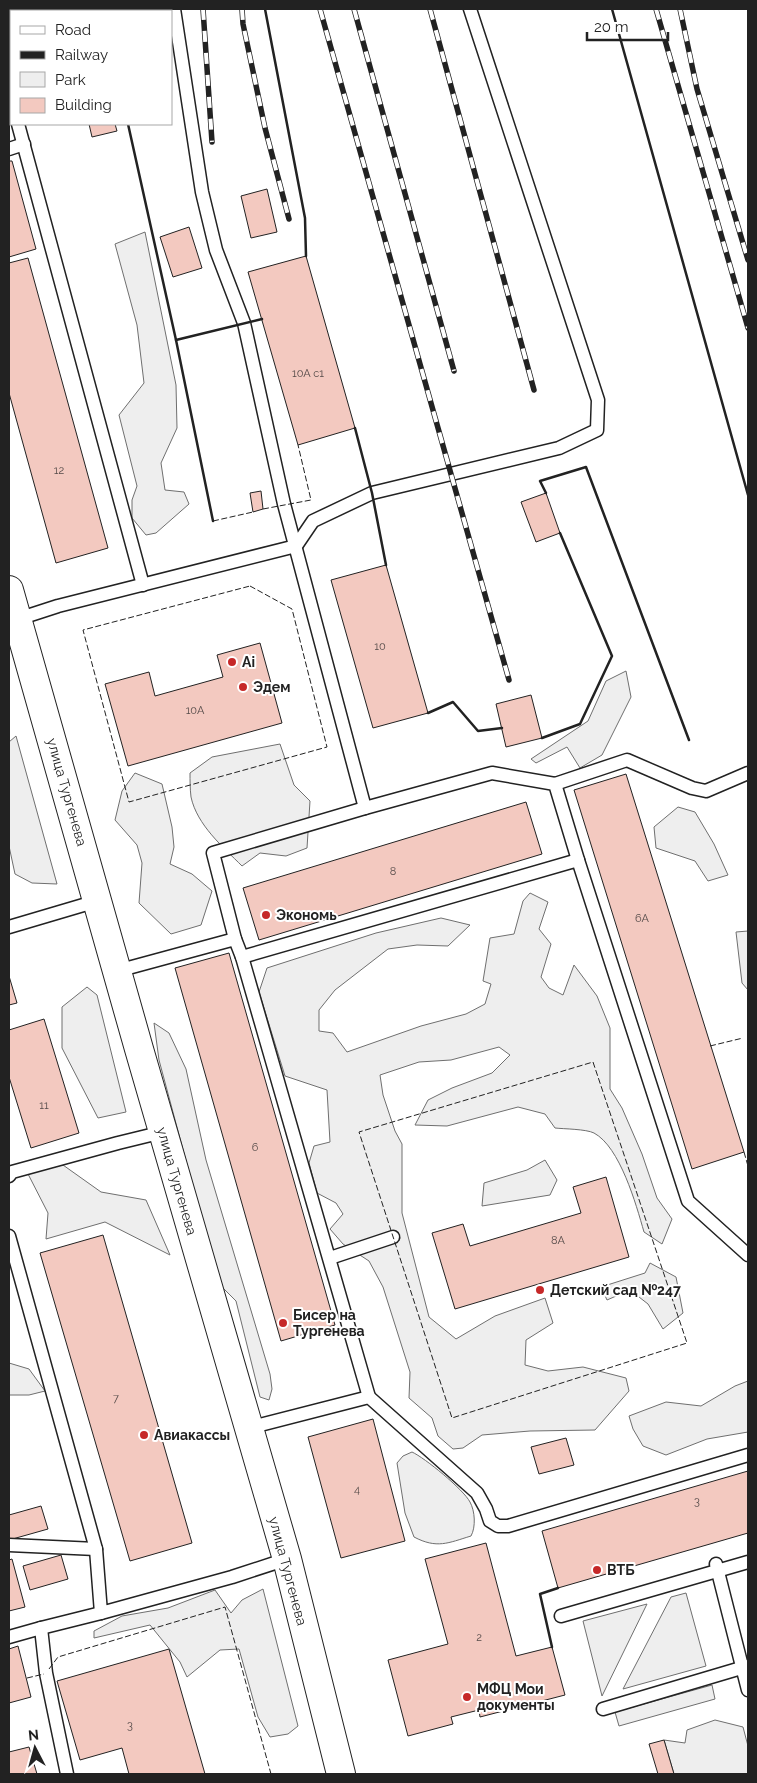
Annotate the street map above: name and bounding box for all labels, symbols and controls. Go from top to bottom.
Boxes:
legend [10,10,172,125]
scale bar [587,10,668,42]
text: 20 m [594,18,629,36]
text: Road [55,21,91,39]
text: Railway [55,46,108,64]
text: Park [55,71,86,89]
text: Building [55,96,112,114]
house number: 10А с1 [292,367,324,380]
house number: 12 [54,464,64,477]
house number: 10 [374,640,386,653]
place label: Ai [242,654,255,670]
marker: Ai [226,656,238,668]
place label: Эдем [253,679,290,695]
marker: Эдем [237,681,249,693]
house number: 10А [186,704,205,717]
street label: улица Тургенева [44,736,90,848]
house number: 8 [390,865,396,878]
place label: Экономь [276,907,337,923]
marker: Экономь [260,909,272,921]
house number: 6А [635,912,650,925]
house number: 11 [39,1099,49,1112]
street label: улица Тургенева [154,1125,200,1237]
house number: 6 [252,1141,259,1154]
house number: 8А [551,1234,565,1247]
place label: Детский сад №247 [550,1282,681,1298]
marker: Детский сад №247 [534,1284,546,1296]
place label: Бисер на Тургенева [293,1307,365,1339]
marker: Бисер на Тургенева [277,1317,289,1329]
house number: 7 [113,1392,119,1405]
place label: Авиакассы [154,1427,230,1443]
marker: Авиакассы [138,1429,150,1441]
house number: 4 [354,1483,360,1496]
house number: 3 [694,1495,700,1508]
street label: улица Тургенева [266,1515,310,1627]
place label: ВТБ [607,1562,635,1578]
marker: ВТБ [591,1564,603,1576]
house number: 2 [476,1631,482,1644]
place label: МФЦ Мои документы [477,1681,555,1713]
marker: МФЦ Мои документы [461,1691,473,1703]
house number: 3 [127,1719,133,1732]
north arrow [10,1723,60,1773]
text: N [27,1727,40,1744]

